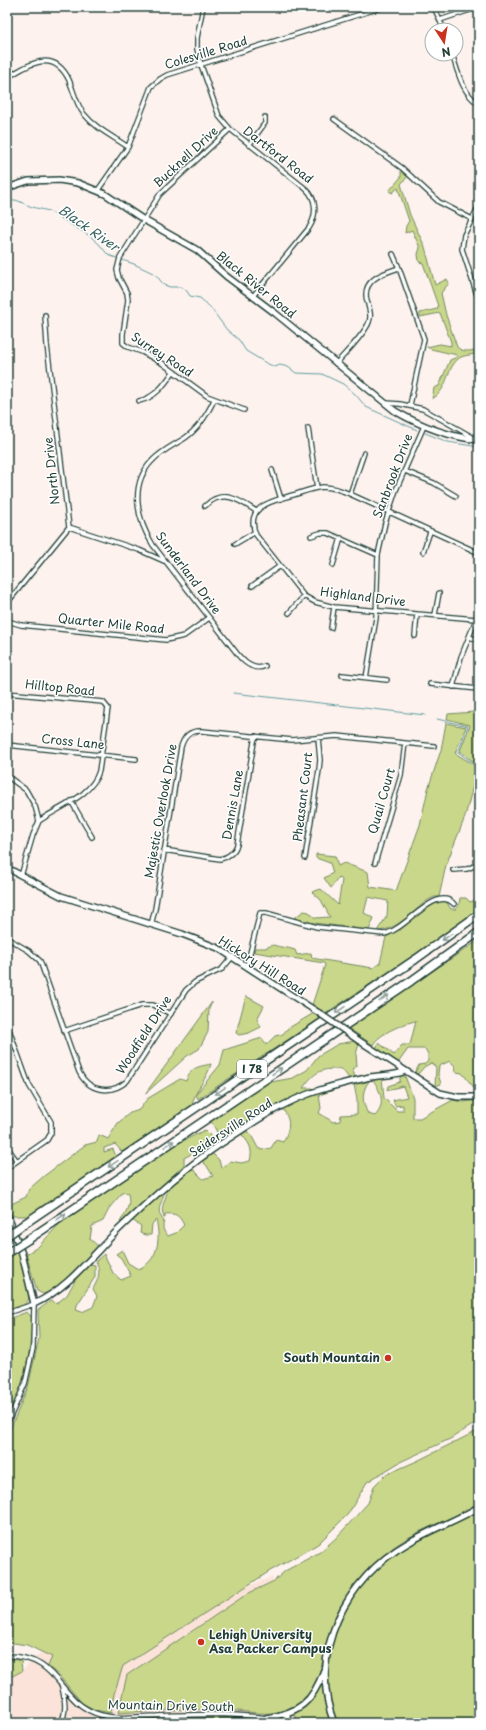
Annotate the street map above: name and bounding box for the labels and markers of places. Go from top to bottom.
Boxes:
place label: South Mountain [284,1348,380,1366]
marker: South Mountain [383,1353,393,1363]
place label: Lehigh University Asa Packer Campus [208,1625,332,1657]
marker: Lehigh University Asa Packer Campus [196,1637,206,1647]

